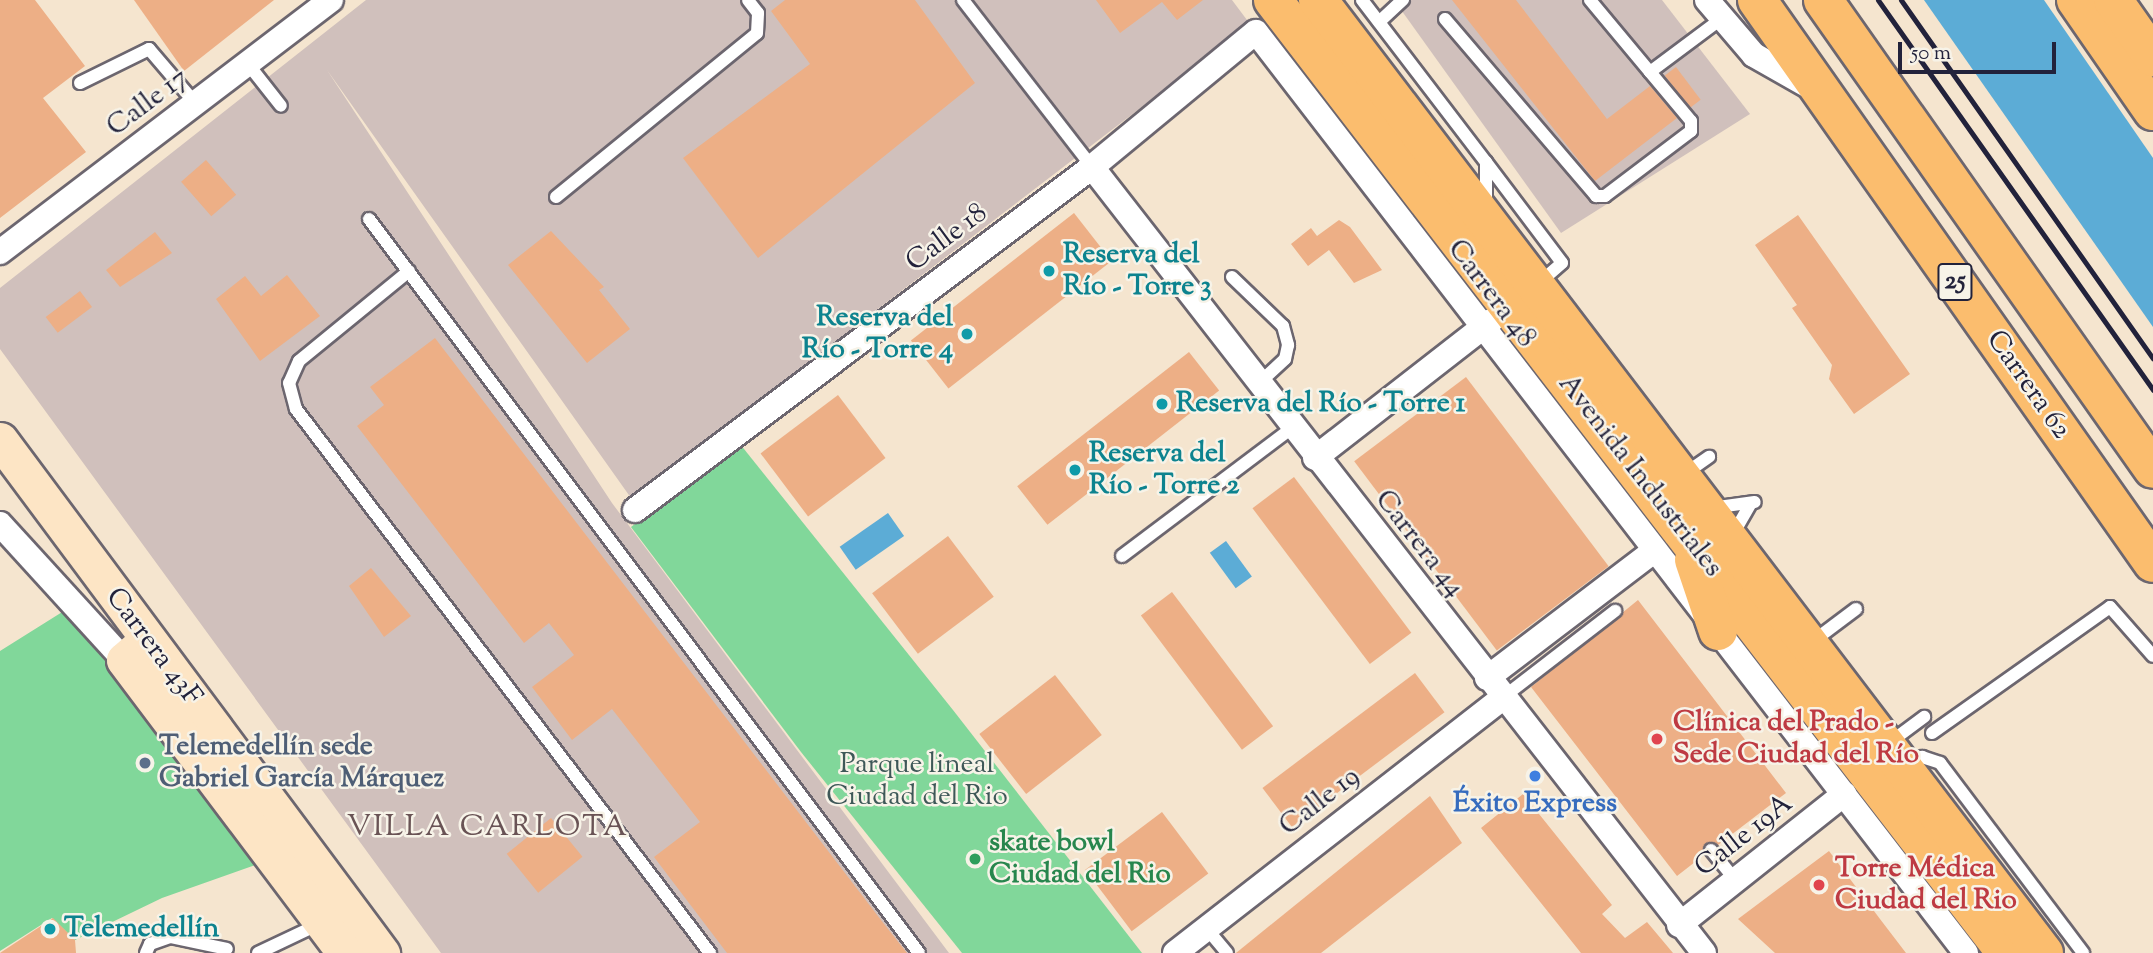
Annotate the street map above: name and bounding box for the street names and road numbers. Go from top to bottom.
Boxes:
street label: Calle 17 [101,62,195,144]
street label: Calle 18 [900,197,994,279]
street label: Carrera 48 [1440,233,1542,355]
road number: 25 [1936,260,1974,304]
street label: Carrera 62 [1978,324,2078,446]
street label: Avenida Industriales [1550,368,1730,584]
street label: Carrera 44 [1367,484,1471,604]
street label: Carrera 43F [98,581,208,713]
street label: Calle 19 [1273,760,1367,844]
street label: Calle 19A [1688,787,1800,885]

